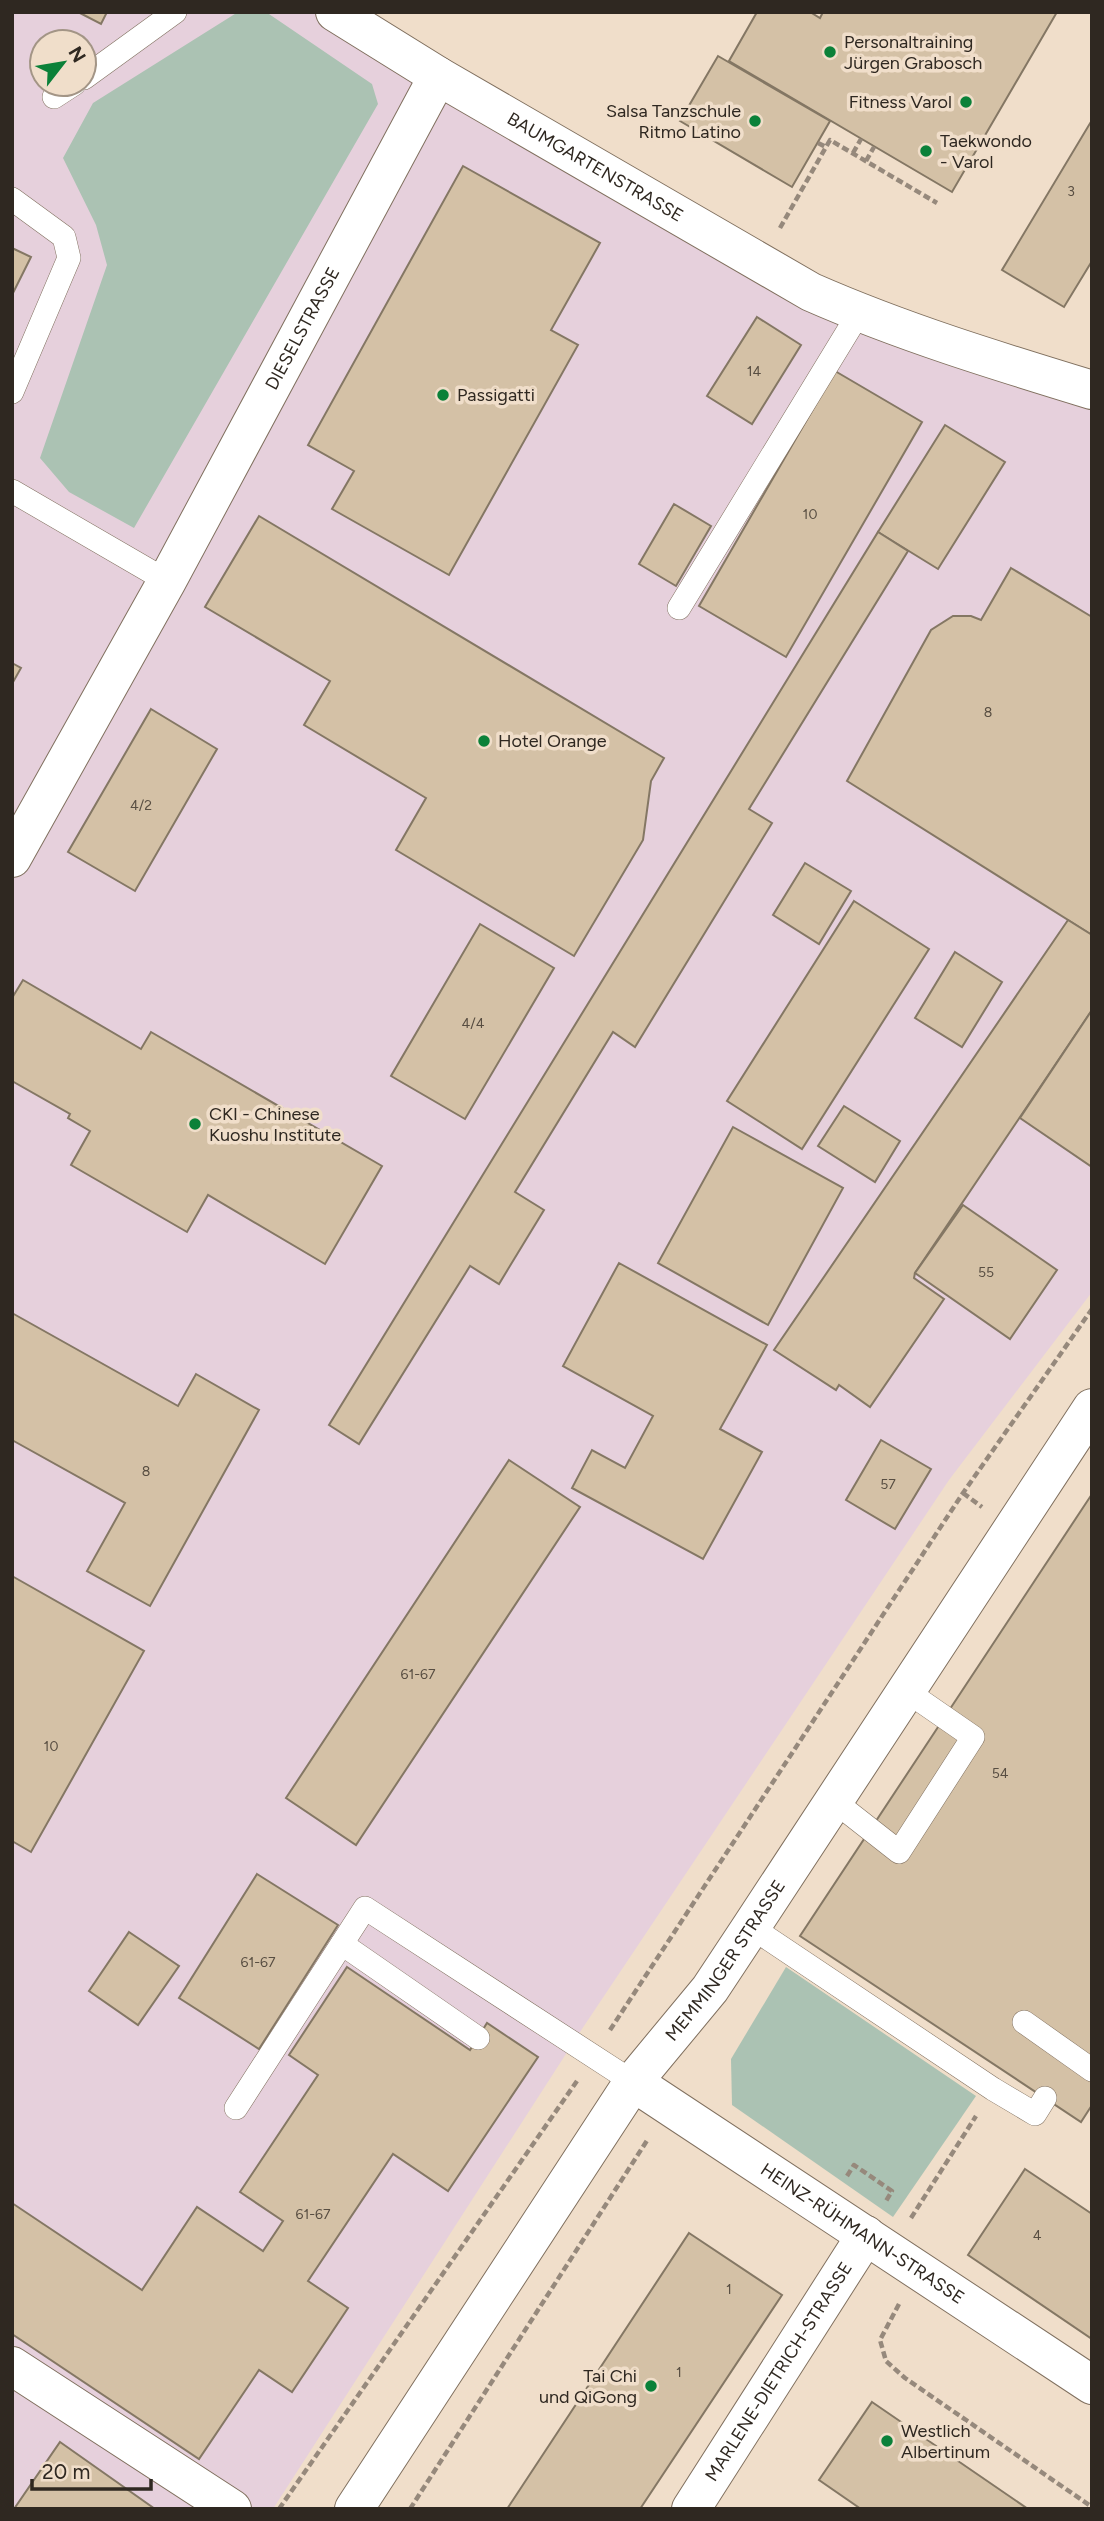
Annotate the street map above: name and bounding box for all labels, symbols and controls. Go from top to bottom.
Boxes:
north arrow [28,28,98,98]
place label: Personaltraining Jürgen Grabosch [844,31,982,74]
text: N [64,42,91,67]
marker: Personaltraining Jürgen Grabosch [822,44,838,60]
place label: Fitness Varol [849,91,952,113]
marker: Fitness Varol [958,94,974,110]
place label: Salsa Tanzschule Ritmo Latino [606,100,741,143]
street label: BAUMGARTENSTRASSE [503,107,687,227]
marker: Salsa Tanzschule Ritmo Latino [747,113,763,129]
place label: Taekwondo - Varol [940,130,1032,173]
marker: Taekwondo - Varol [918,143,934,159]
house number: 3 [1067,183,1075,200]
street label: DIESELSTRASSE [261,263,344,394]
house number: 14 [747,363,762,380]
place label: Passigatti [457,384,535,406]
marker: Passigatti [435,387,451,403]
house number: 10 [803,506,817,523]
house number: 8 [984,704,992,721]
place label: Hotel Orange [498,730,607,752]
marker: Hotel Orange [476,733,492,749]
house number: 4/2 [130,797,152,814]
house number: 4/4 [462,1015,485,1032]
place label: CKI - Chinese Kuoshu Institute [209,1103,341,1146]
marker: CKI - Chinese Kuoshu Institute [187,1116,203,1132]
house number: 55 [978,1264,994,1281]
house number: 8 [142,1463,150,1480]
house number: 57 [880,1476,896,1493]
house number: 61-67 [401,1666,436,1683]
house number: 10 [44,1738,58,1755]
house number: 54 [992,1765,1009,1782]
street label: MEMMINGER STRASSE [661,1876,790,2045]
house number: 61-67 [241,1954,276,1971]
street label: HEINZ-RÜHMANN-STRASSE [756,2158,969,2309]
house number: 61-67 [296,2206,331,2223]
house number: 4 [1033,2227,1042,2244]
street label: MARLENE-DIETRICH-STRASSE [701,2258,857,2486]
house number: 1 [726,2281,732,2298]
house number: 1 [676,2364,682,2381]
place label: Tai Chi und QiGong [539,2365,637,2408]
marker: Tai Chi und QiGong [643,2378,659,2394]
place label: Westlich Albertinum [901,2420,990,2463]
marker: Westlich Albertinum [879,2433,895,2449]
scale bar [32,2448,150,2492]
text: 20 m [42,2459,90,2484]

